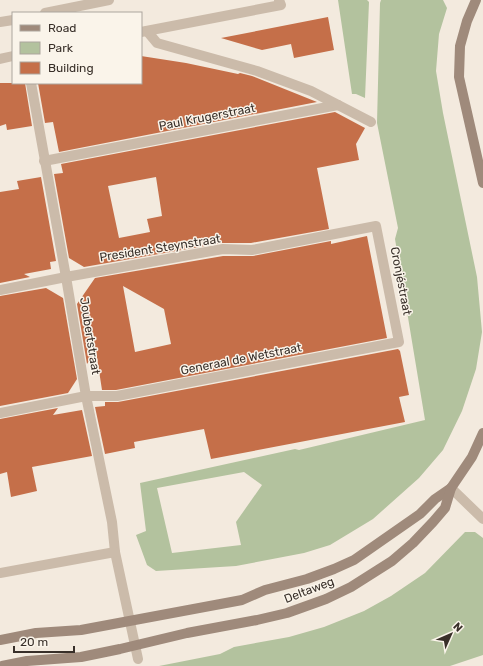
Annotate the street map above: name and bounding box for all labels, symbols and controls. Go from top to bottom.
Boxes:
legend [12,12,142,84]
text: Road [48,21,76,35]
text: Park [48,41,74,55]
text: Building [48,61,94,75]
street label: Paul Krugerstraat [158,101,257,133]
street label: President Steynstraat [99,231,222,264]
street label: Cronjéstraat [387,246,415,317]
street label: Joubertstraat [77,296,103,376]
street label: Generaal de Wetstraat [179,340,303,378]
street label: Deltaweg [282,574,336,606]
north arrow [431,614,471,654]
text: N [450,620,465,635]
scale bar [14,628,74,654]
text: 20 m [20,635,48,649]

